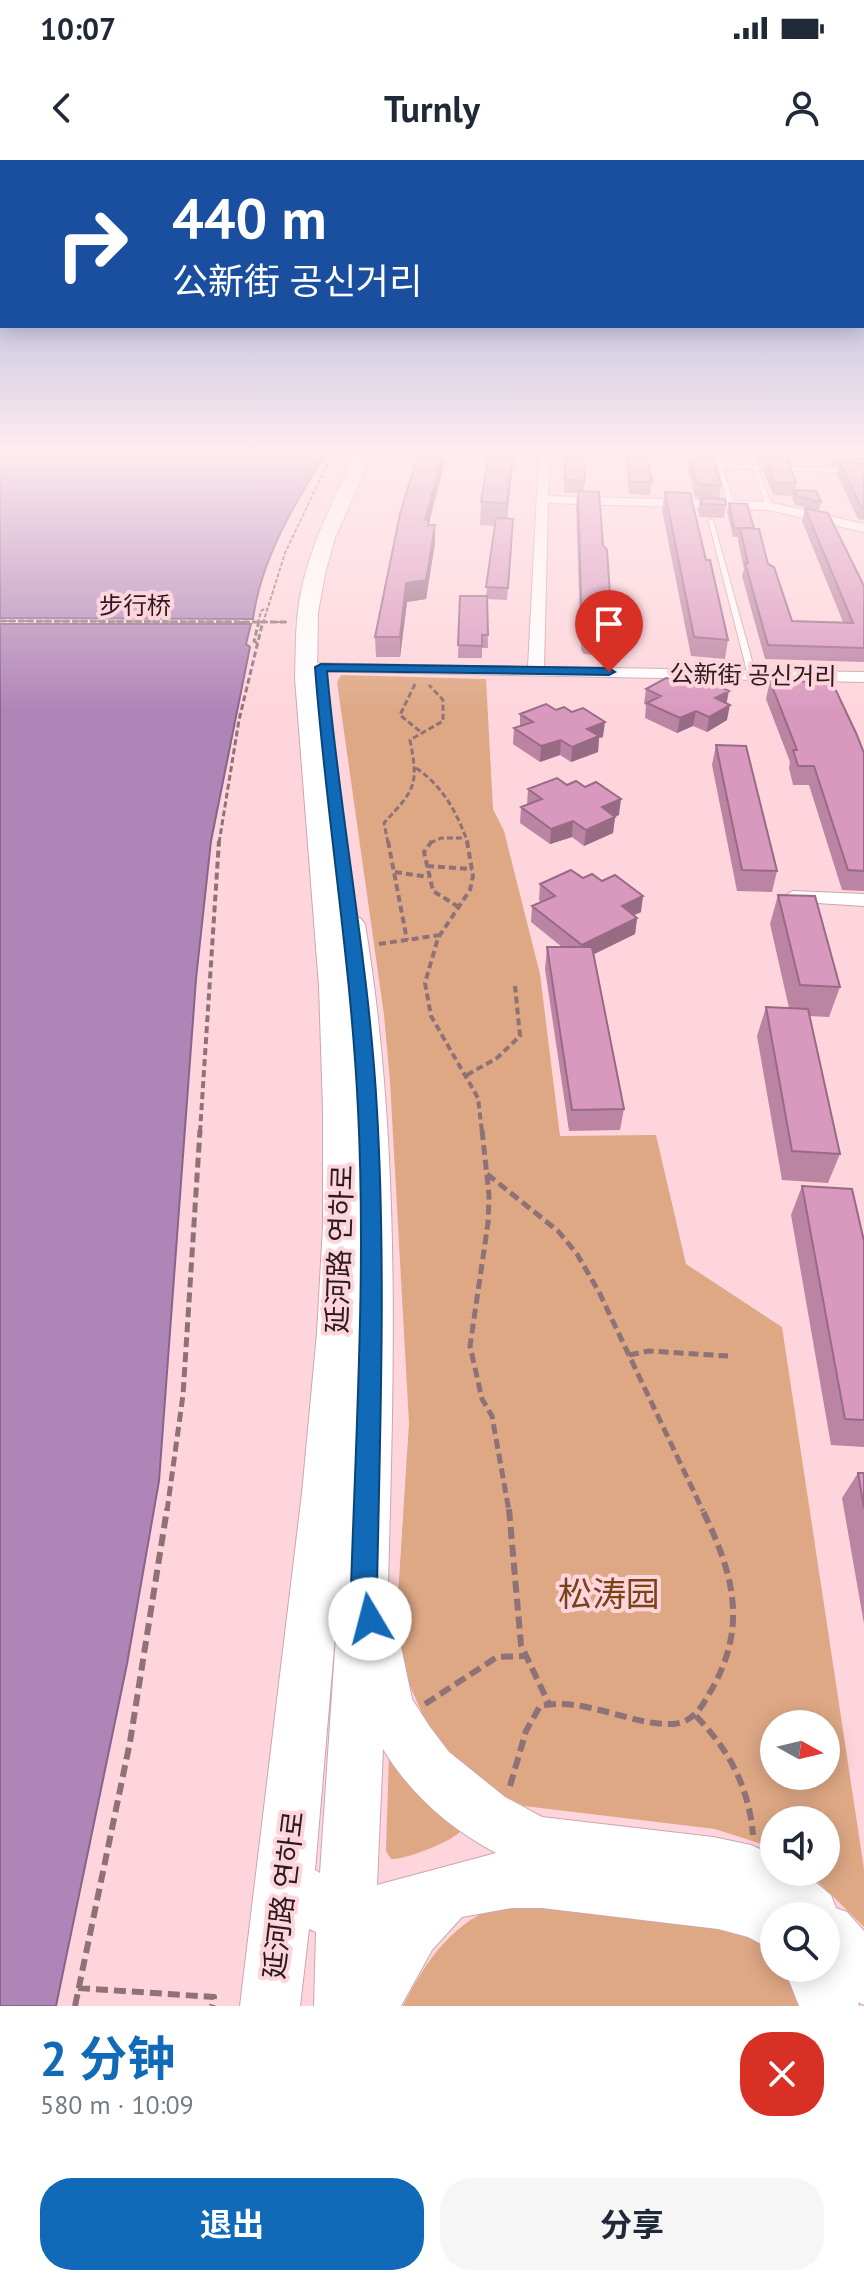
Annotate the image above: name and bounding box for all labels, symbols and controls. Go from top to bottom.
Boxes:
text: 10:07 [40,9,116,48]
text: Turnly [384,85,480,132]
icon: back [40,86,84,130]
icon: person [780,86,824,130]
text: 440 m [172,182,327,254]
icon: right [40,192,144,296]
text: 公新街 공신거리 [172,257,422,304]
street label: 步行桥 [99,590,171,621]
pin [575,590,643,672]
icon: arrive [587,602,631,646]
street label: 公新街 공신거리 [669,658,837,692]
street label: 延河路 연하로 [318,1164,360,1334]
park label: 松涛园 [558,1571,660,1615]
position arrow [328,1577,412,1661]
north arrow [760,1710,840,1790]
map controls [760,1710,840,1982]
button: sound [760,1806,840,1886]
street label: 延河路 연하로 [254,1809,312,1981]
button: search [760,1902,840,1982]
text: 2 分钟 [40,2027,175,2089]
button: close [740,2032,824,2116]
text: 580 m · 10:09 [40,2088,194,2121]
button: 退出 [40,2178,424,2270]
button: 分享 [440,2178,824,2270]

